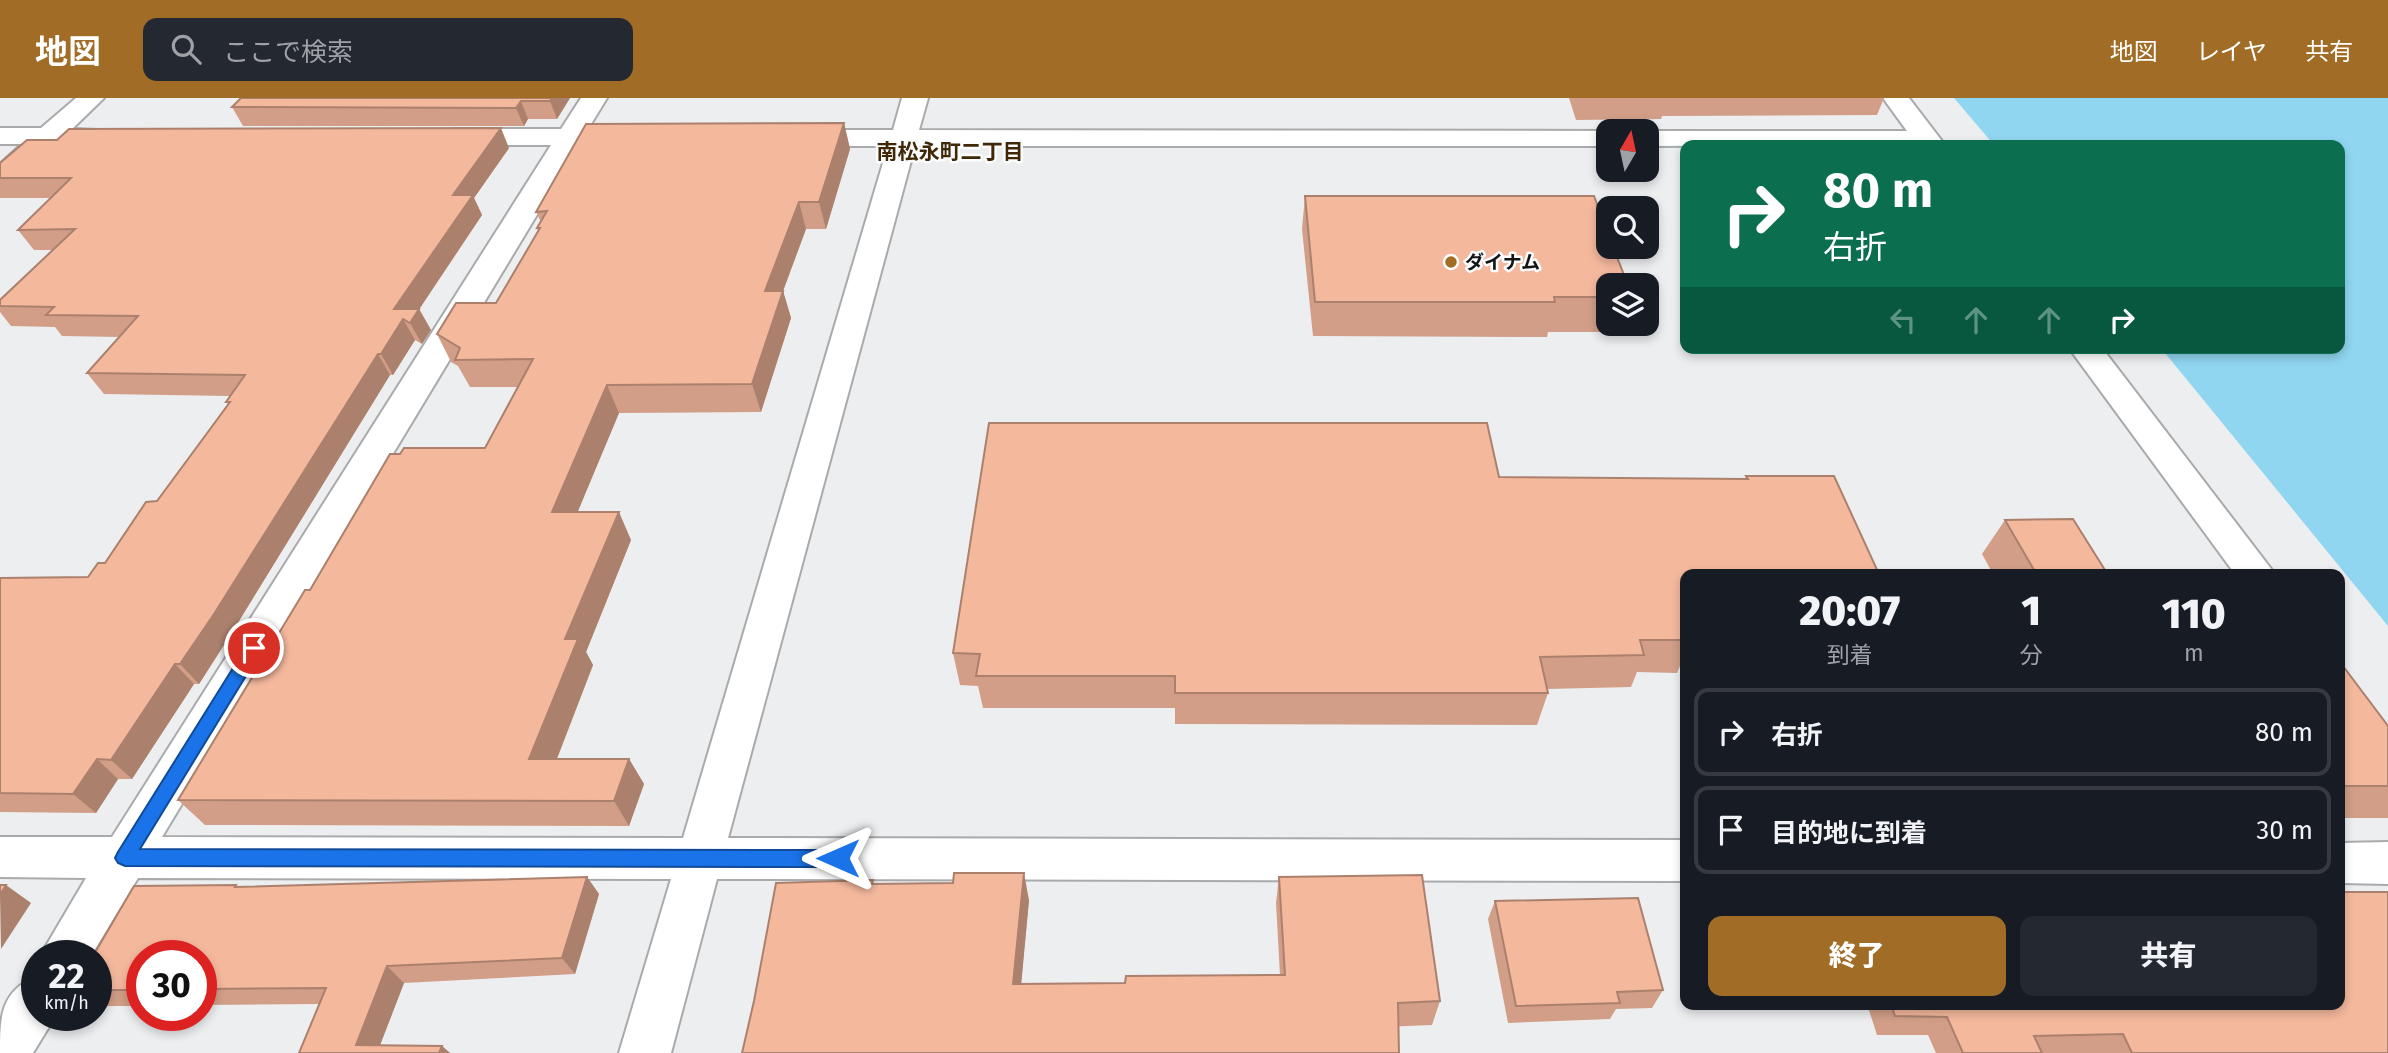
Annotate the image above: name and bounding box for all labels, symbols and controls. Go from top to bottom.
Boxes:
search box [143,18,633,81]
icon: search [167,30,205,68]
text: 地図 [35,32,101,72]
text: ここで検索 [223,37,353,68]
text: 地図 [2110,38,2158,66]
text: レイヤ [2196,38,2267,66]
text: 共有 [2305,38,2353,66]
north arrow [1596,119,1659,182]
map controls [1596,119,1659,336]
district label: 南松永町二丁目 [877,139,1024,165]
text: 80 m [1823,161,1933,220]
icon: right [1708,168,1799,259]
button: search [1596,196,1659,259]
text: 右折 [1823,228,1887,266]
place label: ダイナム [1465,251,1540,274]
marker: ダイナム [1443,254,1459,270]
button: layers [1596,273,1659,336]
icon: left [1884,301,1922,339]
icon: ahead [1957,301,1995,339]
icon: ahead [2030,301,2068,339]
icon: right [2103,301,2141,339]
text: 20:07 [1799,586,1900,636]
text: 1 [2021,586,2041,636]
text: 110 [2162,589,2226,639]
pin [224,618,284,678]
icon: arrive [235,629,273,667]
text: m [2184,639,2204,667]
text: 到着 [1827,641,1873,669]
text: 分 [2020,641,2043,669]
icon: right [1712,713,1750,751]
text: 80 m [2255,717,2313,748]
text: 右折 [1771,720,1823,751]
icon: arrive [1712,811,1750,849]
text: 30 m [2256,815,2313,846]
text: 目的地に到着 [1771,818,1927,849]
position arrow [801,821,875,895]
button: 終了 [1708,916,2006,996]
button: 共有 [2020,916,2317,996]
speed limit sign: 30 [126,940,217,1031]
text: 22 [48,955,85,997]
text: km/h [44,992,89,1014]

